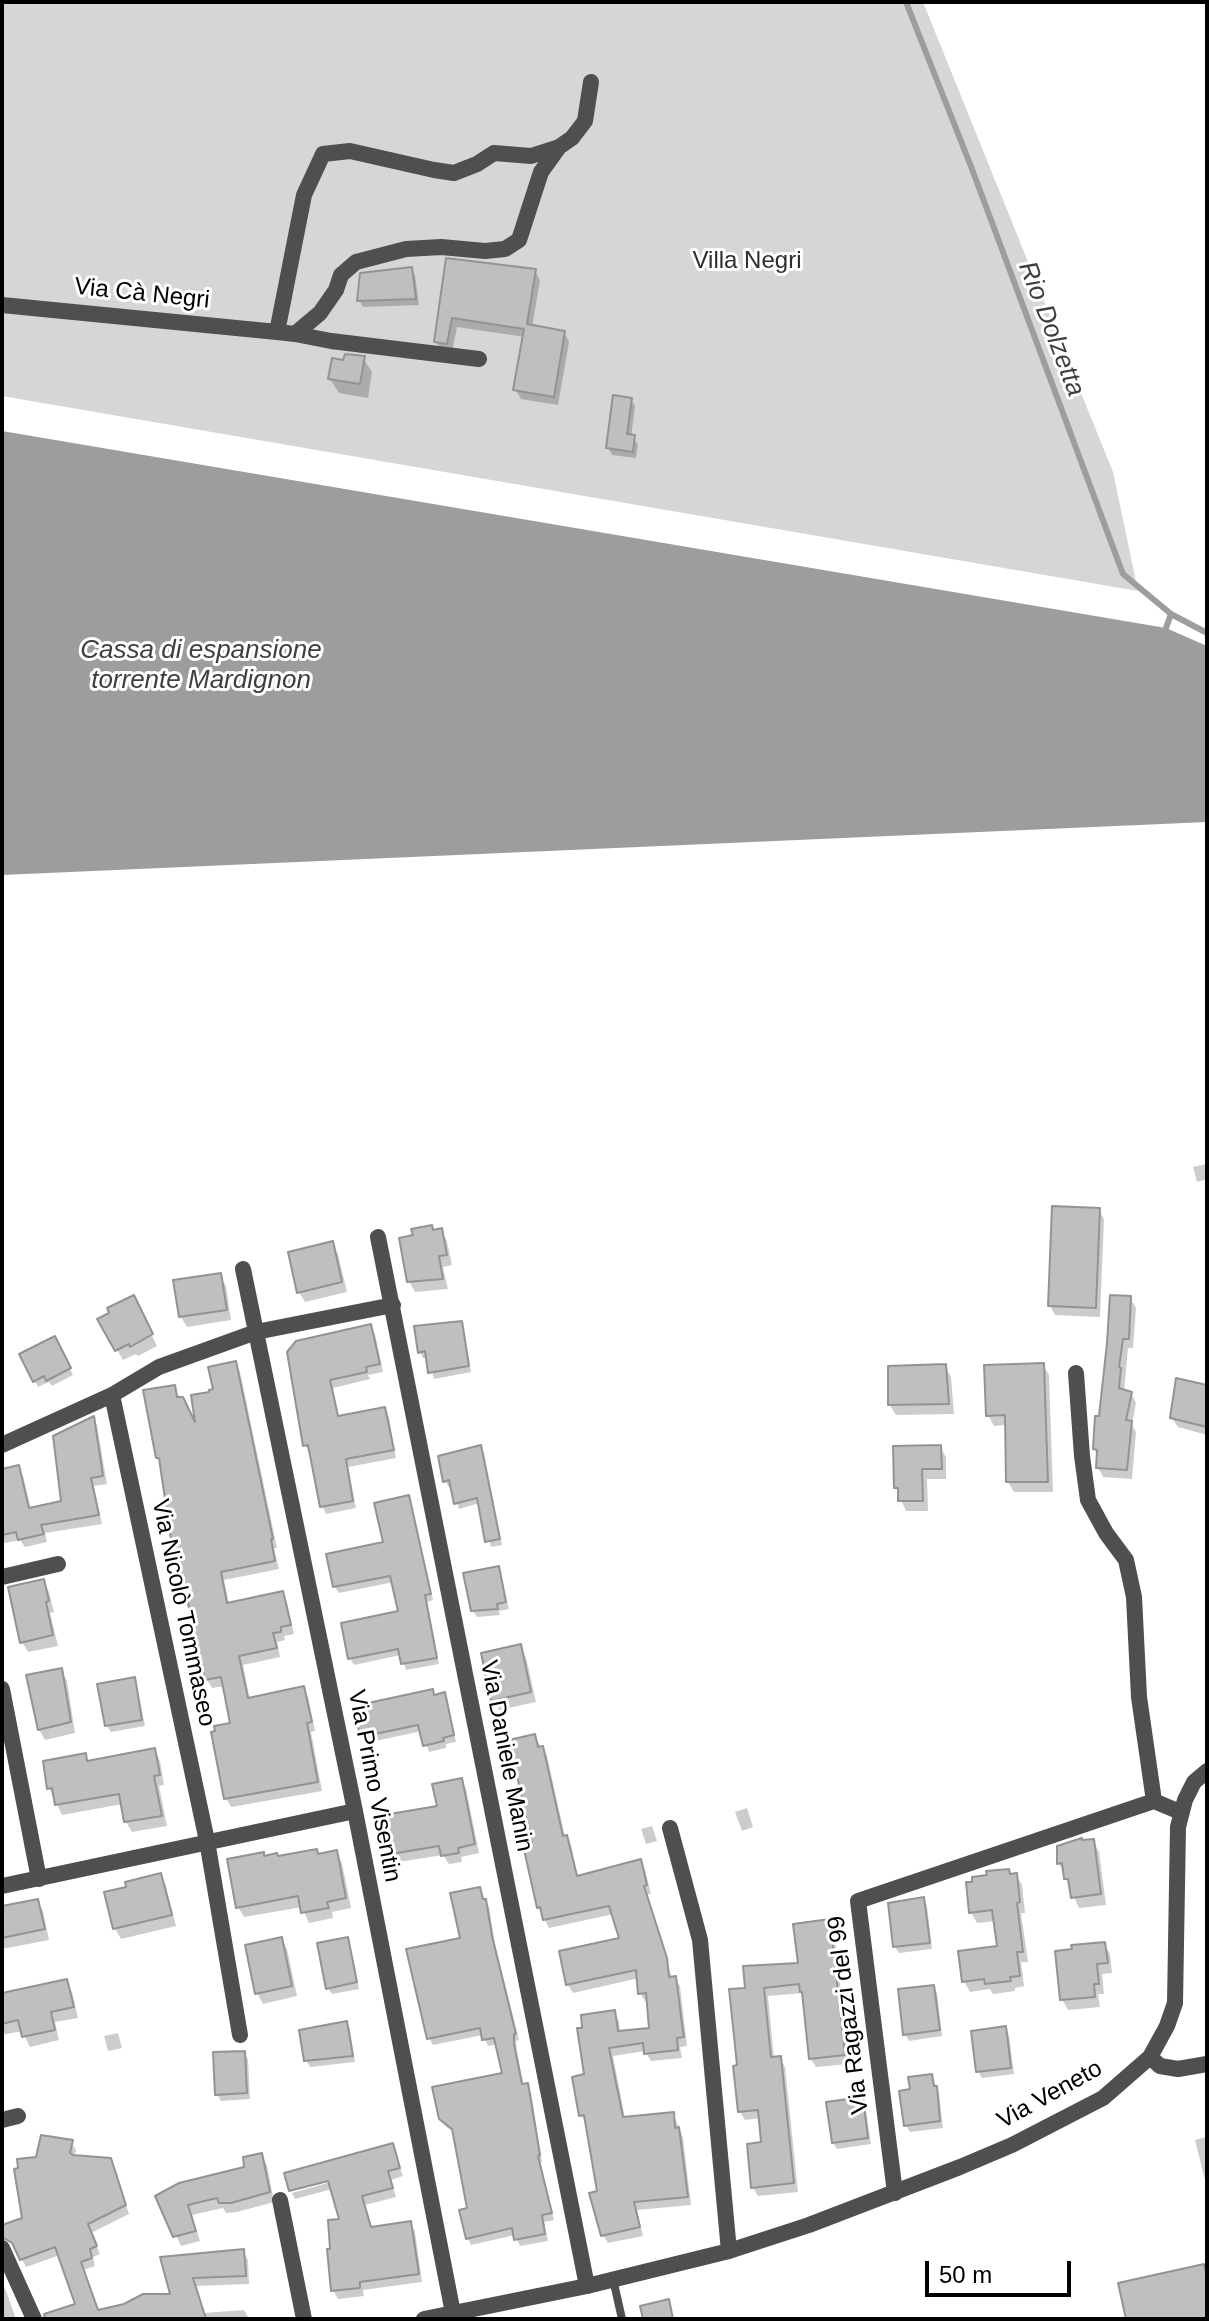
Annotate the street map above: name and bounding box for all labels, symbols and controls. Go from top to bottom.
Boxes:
park label: Villa Negri [693,247,801,275]
water label: Rio Dolzetta [1011,257,1091,401]
street label: Via Cà Negri [73,273,211,315]
water label: Cassa di espansione torrente Mardignon [80,635,322,696]
street label: Via Nicolò Tommaseo [145,1497,221,1729]
street label: Via Daniele Manin [473,1658,539,1854]
street label: Via Primo Visentin [341,1687,407,1885]
street label: Via Ragazzi del 99 [823,1914,875,2116]
street label: Via Veneto [992,2054,1108,2136]
scale bar [929,2245,1075,2295]
text: 50 m [939,2261,992,2288]

